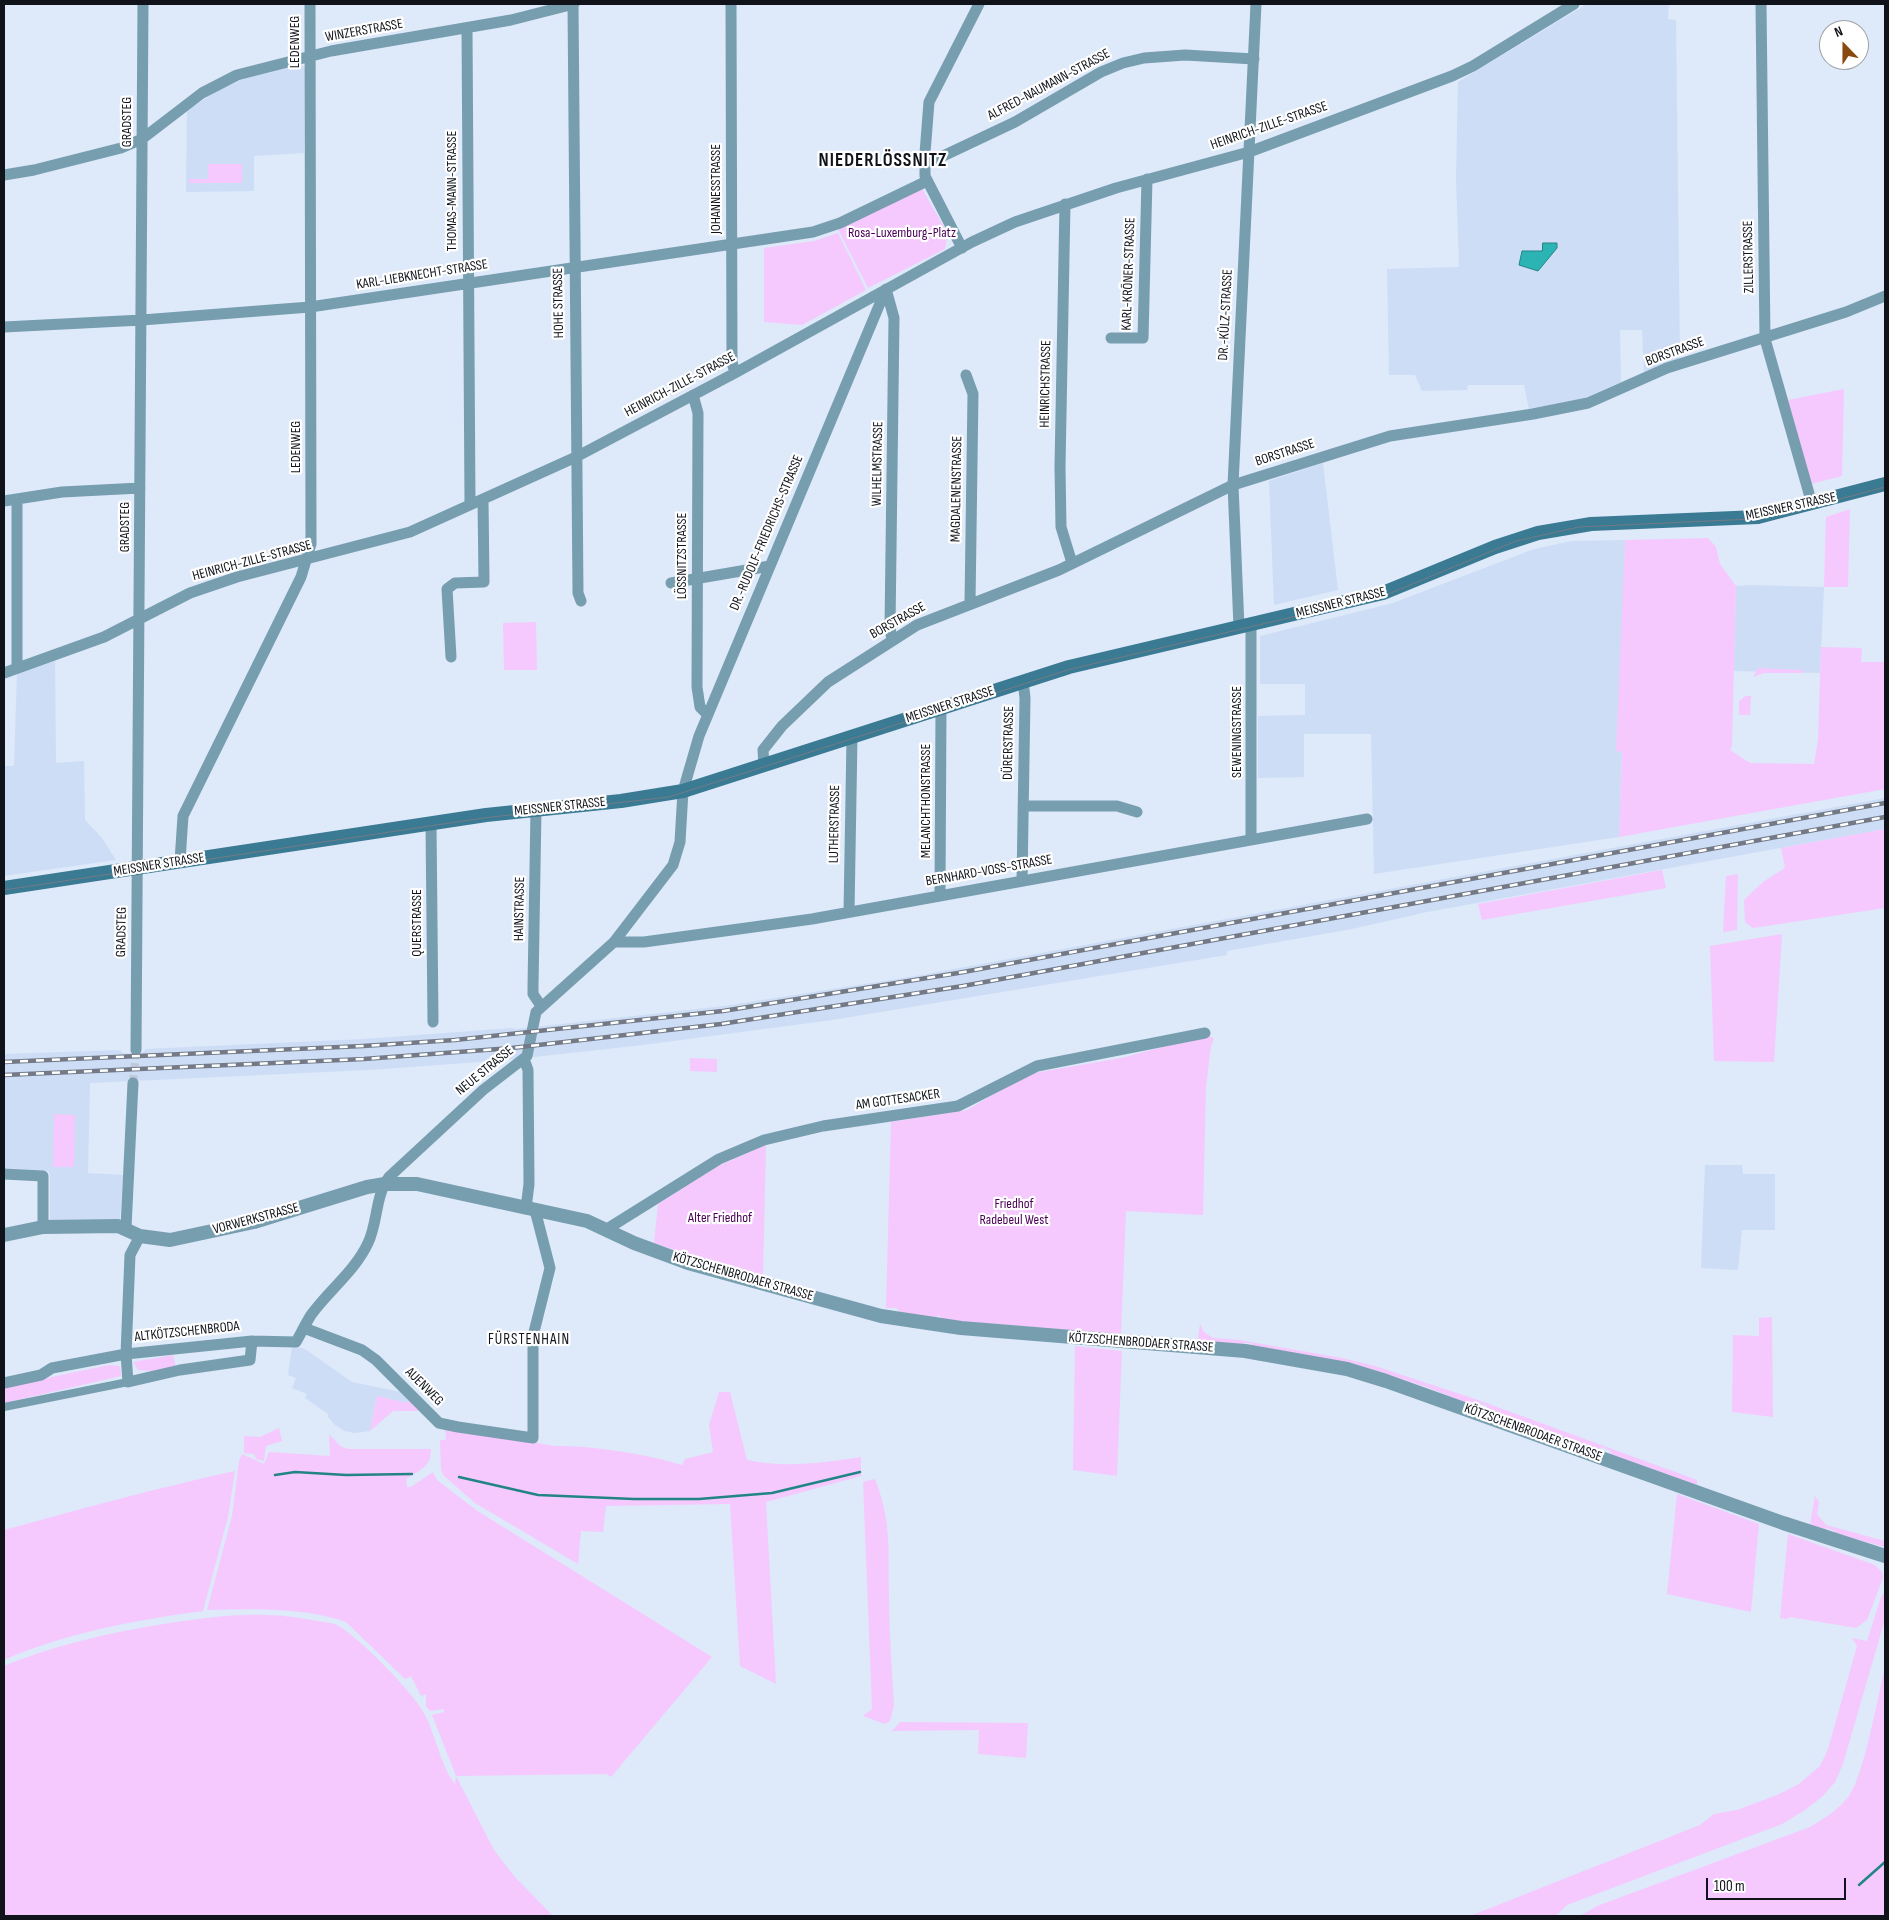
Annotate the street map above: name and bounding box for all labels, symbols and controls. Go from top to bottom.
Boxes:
street label: LEDENWEG [287,16,303,68]
street label: WINZERSTRASSE [324,16,404,46]
north arrow [1819,20,1869,70]
text: N [1832,22,1845,41]
street label: ALFRED-NAUMANN-STRASSE [985,46,1113,124]
street label: GRADSTEG [119,97,135,147]
street label: HEINRICH-ZILLE-STRASSE [1208,98,1330,154]
street label: THOMAS-MANN-STRASSE [444,131,460,251]
street label: JOHANNESSTRASSE [708,144,724,234]
district label: NIEDERLÖSSNITZ [817,150,949,172]
street label: KARL-KRÖNER-STRASSE [1119,217,1139,331]
street label: ZILLERSTRASSE [1740,221,1758,293]
park label: Rosa-Luxemburg-Platz [848,225,956,241]
street label: KARL-LIEBKNECHT-STRASSE [355,256,489,294]
street label: HOHE STRASSE [550,268,568,338]
street label: DR.-KÜLZ-STRASSE [1215,269,1237,361]
street label: BORSTRASSE [1643,334,1707,370]
street label: HEINRICHSTRASSE [1037,340,1055,428]
street label: HEINRICH-ZILLE-STRASSE [622,349,738,421]
street label: LEDENWEG [288,421,304,473]
street label: WILHELMSTRASSE [869,421,887,507]
street label: MAGDALENENSTRASSE [948,436,966,542]
street label: BORSTRASSE [1253,436,1317,470]
street label: DR.-RUDOLF-FRIEDRICHS-STRASSE [727,453,807,613]
street label: MEISSNER STRASSE [1744,489,1838,525]
street label: GRADSTEG [117,502,133,552]
street label: LÖSSNITZSTRASSE [674,513,690,599]
street label: HEINRICH-ZILLE-STRASSE [191,537,313,585]
street label: MEISSNER STRASSE [1294,584,1388,622]
street label: BORSTRASSE [867,599,929,643]
street label: MEISSNER STRASSE [904,683,996,727]
street label: SEWENINGSTRASSE [1229,686,1245,778]
street label: DÜRERSTRASSE [1000,706,1018,780]
street label: MELANCHTHONSTRASSE [918,744,934,858]
street label: LUTHERSTRASSE [826,785,844,863]
street label: MEISSNER STRASSE [514,794,606,820]
street label: MEISSNER STRASSE [112,850,206,880]
street label: BERNHARD-VOSS-STRASSE [924,852,1054,890]
street label: HAINSTRASSE [511,877,529,941]
street label: QUERSTRASSE [409,889,425,957]
street label: GRADSTEG [113,907,131,957]
street label: NEUE STRASSE [453,1043,517,1099]
street label: AM GOTTESACKER [855,1086,941,1114]
park label: Friedhof Radebeul West [979,1196,1049,1228]
street label: VORWERKSTRASSE [211,1199,301,1239]
park label: Alter Friedhof [688,1210,752,1226]
street label: KÖTZSCHENBRODAER STRASSE [671,1249,815,1305]
street label: ALTKÖTZSCHENBRODA [134,1318,240,1346]
street label: KÖTZSCHENBRODAER STRASSE [1068,1330,1214,1356]
district label: FÜRSTENHAIN [487,1331,571,1349]
street label: AUENWEG [401,1364,447,1410]
street label: KÖTZSCHENBRODAER STRASSE [1462,1400,1604,1466]
scale bar [1709,1868,1849,1900]
text: 100 m [1714,1877,1745,1896]

